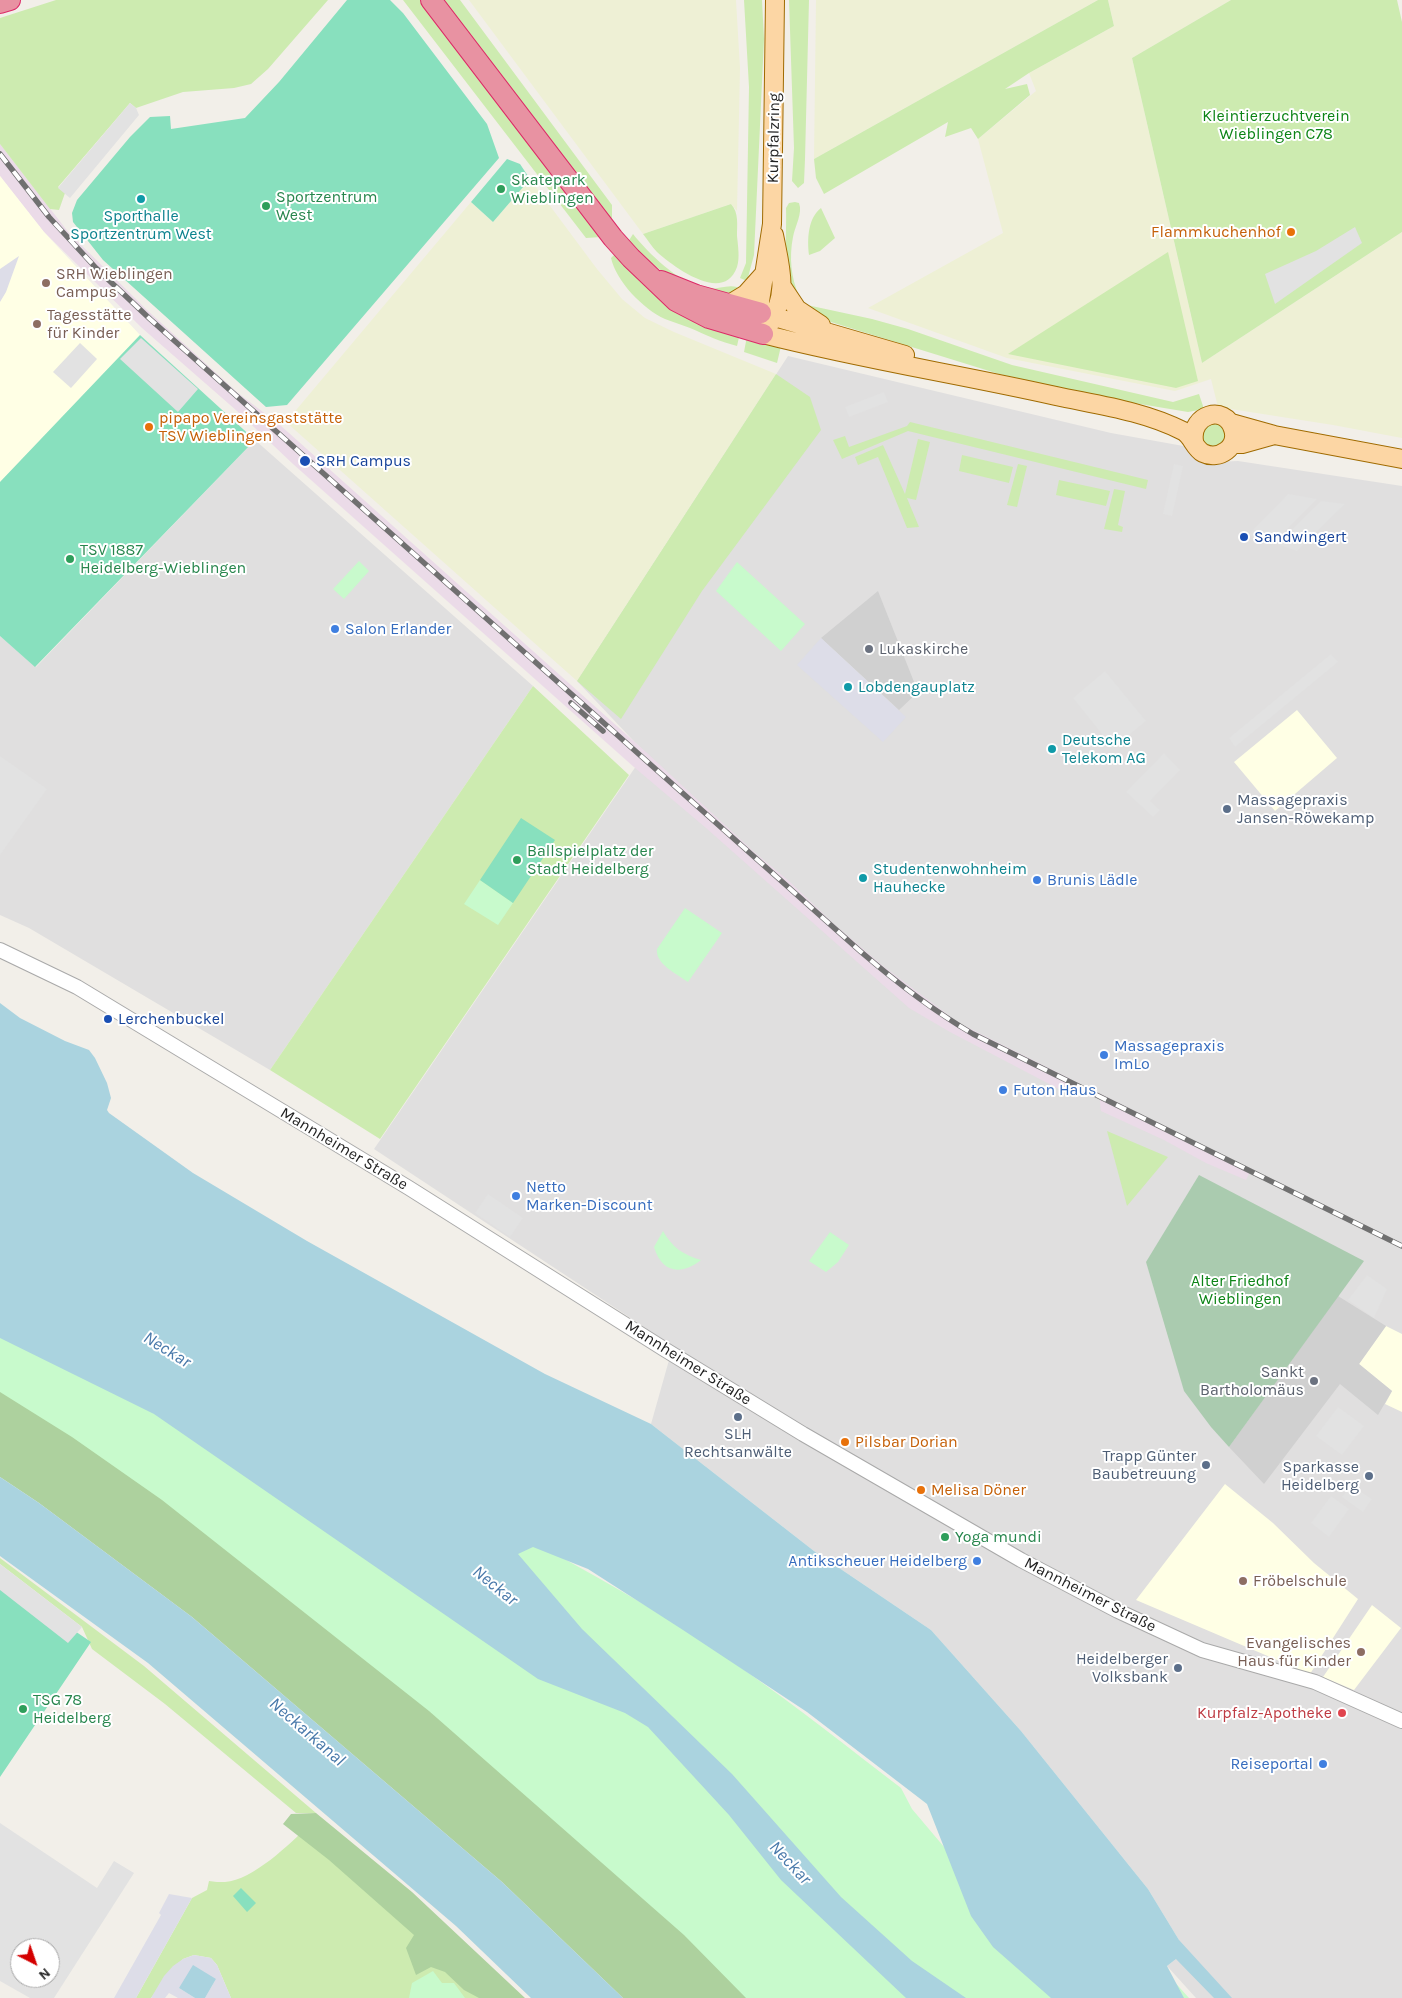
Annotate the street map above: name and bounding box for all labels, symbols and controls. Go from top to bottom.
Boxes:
street label: Kurpfalzring [764,93,784,183]
park label: Kleintierzuchtverein Wieblingen C78 [1202,106,1350,144]
place label: Skatepark Wieblingen [511,170,594,208]
marker: Skatepark Wieblingen [495,183,507,195]
place label: Sportzentrum West [276,187,377,225]
marker: Sporthalle Sportzentrum West [135,193,147,205]
marker: Sportzentrum West [260,200,272,212]
place label: Sporthalle Sportzentrum West [70,206,212,244]
place label: Flammkuchenhof [1151,222,1281,242]
marker: Flammkuchenhof [1285,226,1297,238]
place label: SRH Wieblingen Campus [56,264,173,302]
marker: SRH Wieblingen Campus [40,277,52,289]
place label: Tagesstätte für Kinder [47,305,132,343]
marker: Tagesstätte für Kinder [31,318,43,330]
place label: pipapo Vereinsgaststätte TSV Wieblingen [159,408,342,446]
marker: pipapo Vereinsgaststätte TSV Wieblingen [143,421,155,433]
place label: SRH Campus [316,451,411,471]
marker: SRH Campus [298,454,312,468]
place label: Sandwingert [1254,527,1347,547]
marker: Sandwingert [1238,531,1250,543]
place label: TSV 1887 Heidelberg-Wieblingen [80,540,246,578]
marker: TSV 1887 Heidelberg-Wieblingen [64,553,76,565]
place label: Salon Erlander [345,619,451,639]
marker: Salon Erlander [329,623,341,635]
place label: Lukaskirche [879,639,968,659]
marker: Lukaskirche [863,643,875,655]
place label: Lobdengauplatz [858,677,975,697]
marker: Lobdengauplatz [842,681,854,693]
place label: Deutsche Telekom AG [1062,730,1146,768]
marker: Deutsche Telekom AG [1046,743,1058,755]
place label: Massagepraxis Jansen-Röwekamp [1237,790,1374,828]
marker: Massagepraxis Jansen-Röwekamp [1221,803,1233,815]
place label: Ballspielplatz der Stadt Heidelberg [527,841,653,879]
marker: Ballspielplatz der Stadt Heidelberg [511,854,523,866]
place label: Studentenwohnheim Hauhecke [873,859,1027,897]
place label: Brunis Lädle [1047,870,1138,890]
marker: Studentenwohnheim Hauhecke [857,872,869,884]
marker: Brunis Lädle [1031,874,1043,886]
place label: Lerchenbuckel [118,1009,224,1029]
marker: Lerchenbuckel [102,1013,114,1025]
place label: Massagepraxis ImLo [1114,1036,1225,1074]
marker: Massagepraxis ImLo [1098,1049,1110,1061]
place label: Futon Haus [1013,1080,1097,1100]
marker: Futon Haus [997,1084,1009,1096]
street label: Mannheimer Straße [277,1103,411,1195]
place label: Netto Marken-Discount [526,1177,653,1215]
marker: Netto Marken-Discount [510,1190,522,1202]
park label: Alter Friedhof Wieblingen [1191,1271,1289,1309]
street label: Mannheimer Straße [621,1316,755,1410]
water label: Neckar [139,1327,195,1373]
place label: Sankt Bartholomäus [1200,1362,1304,1400]
marker: Sankt Bartholomäus [1308,1375,1320,1387]
marker: SLH Rechtsanwälte [732,1411,744,1423]
place label: SLH Rechtsanwälte [684,1424,792,1462]
place label: Pilsbar Dorian [855,1432,958,1452]
marker: Pilsbar Dorian [839,1436,851,1448]
place label: Trapp Günter Baubetreuung [1092,1446,1196,1484]
place label: Sparkasse Heidelberg [1281,1457,1359,1495]
marker: Trapp Günter Baubetreuung [1200,1459,1212,1471]
marker: Sparkasse Heidelberg [1363,1470,1375,1482]
place label: Melisa Döner [931,1480,1026,1500]
marker: Melisa Döner [915,1484,927,1496]
place label: Yoga mundi [955,1527,1042,1547]
marker: Yoga mundi [939,1531,951,1543]
place label: Antikscheuer Heidelberg [788,1551,967,1571]
street label: Mannheimer Straße [1021,1553,1159,1637]
marker: Antikscheuer Heidelberg [971,1555,983,1567]
water label: Neckar [468,1561,522,1611]
place label: Fröbelschule [1253,1571,1347,1591]
marker: Fröbelschule [1237,1575,1249,1587]
place label: Evangelisches Haus für Kinder [1237,1633,1351,1671]
marker: Evangelisches Haus für Kinder [1355,1646,1367,1658]
place label: Heidelberger Volksbank [1076,1649,1168,1687]
marker: Heidelberger Volksbank [1172,1662,1184,1674]
place label: TSG 78 Heidelberg [33,1690,111,1728]
water label: Neckarkanal [265,1693,349,1771]
marker: TSG 78 Heidelberg [17,1703,29,1715]
place label: Kurpfalz-Apotheke [1197,1703,1332,1723]
marker: Kurpfalz-Apotheke [1336,1707,1348,1719]
place label: Reiseportal [1230,1754,1313,1774]
marker: Reiseportal [1317,1758,1329,1770]
water label: Neckar [764,1837,816,1889]
north arrow [10,1938,60,1988]
text: N [35,1964,54,1984]

